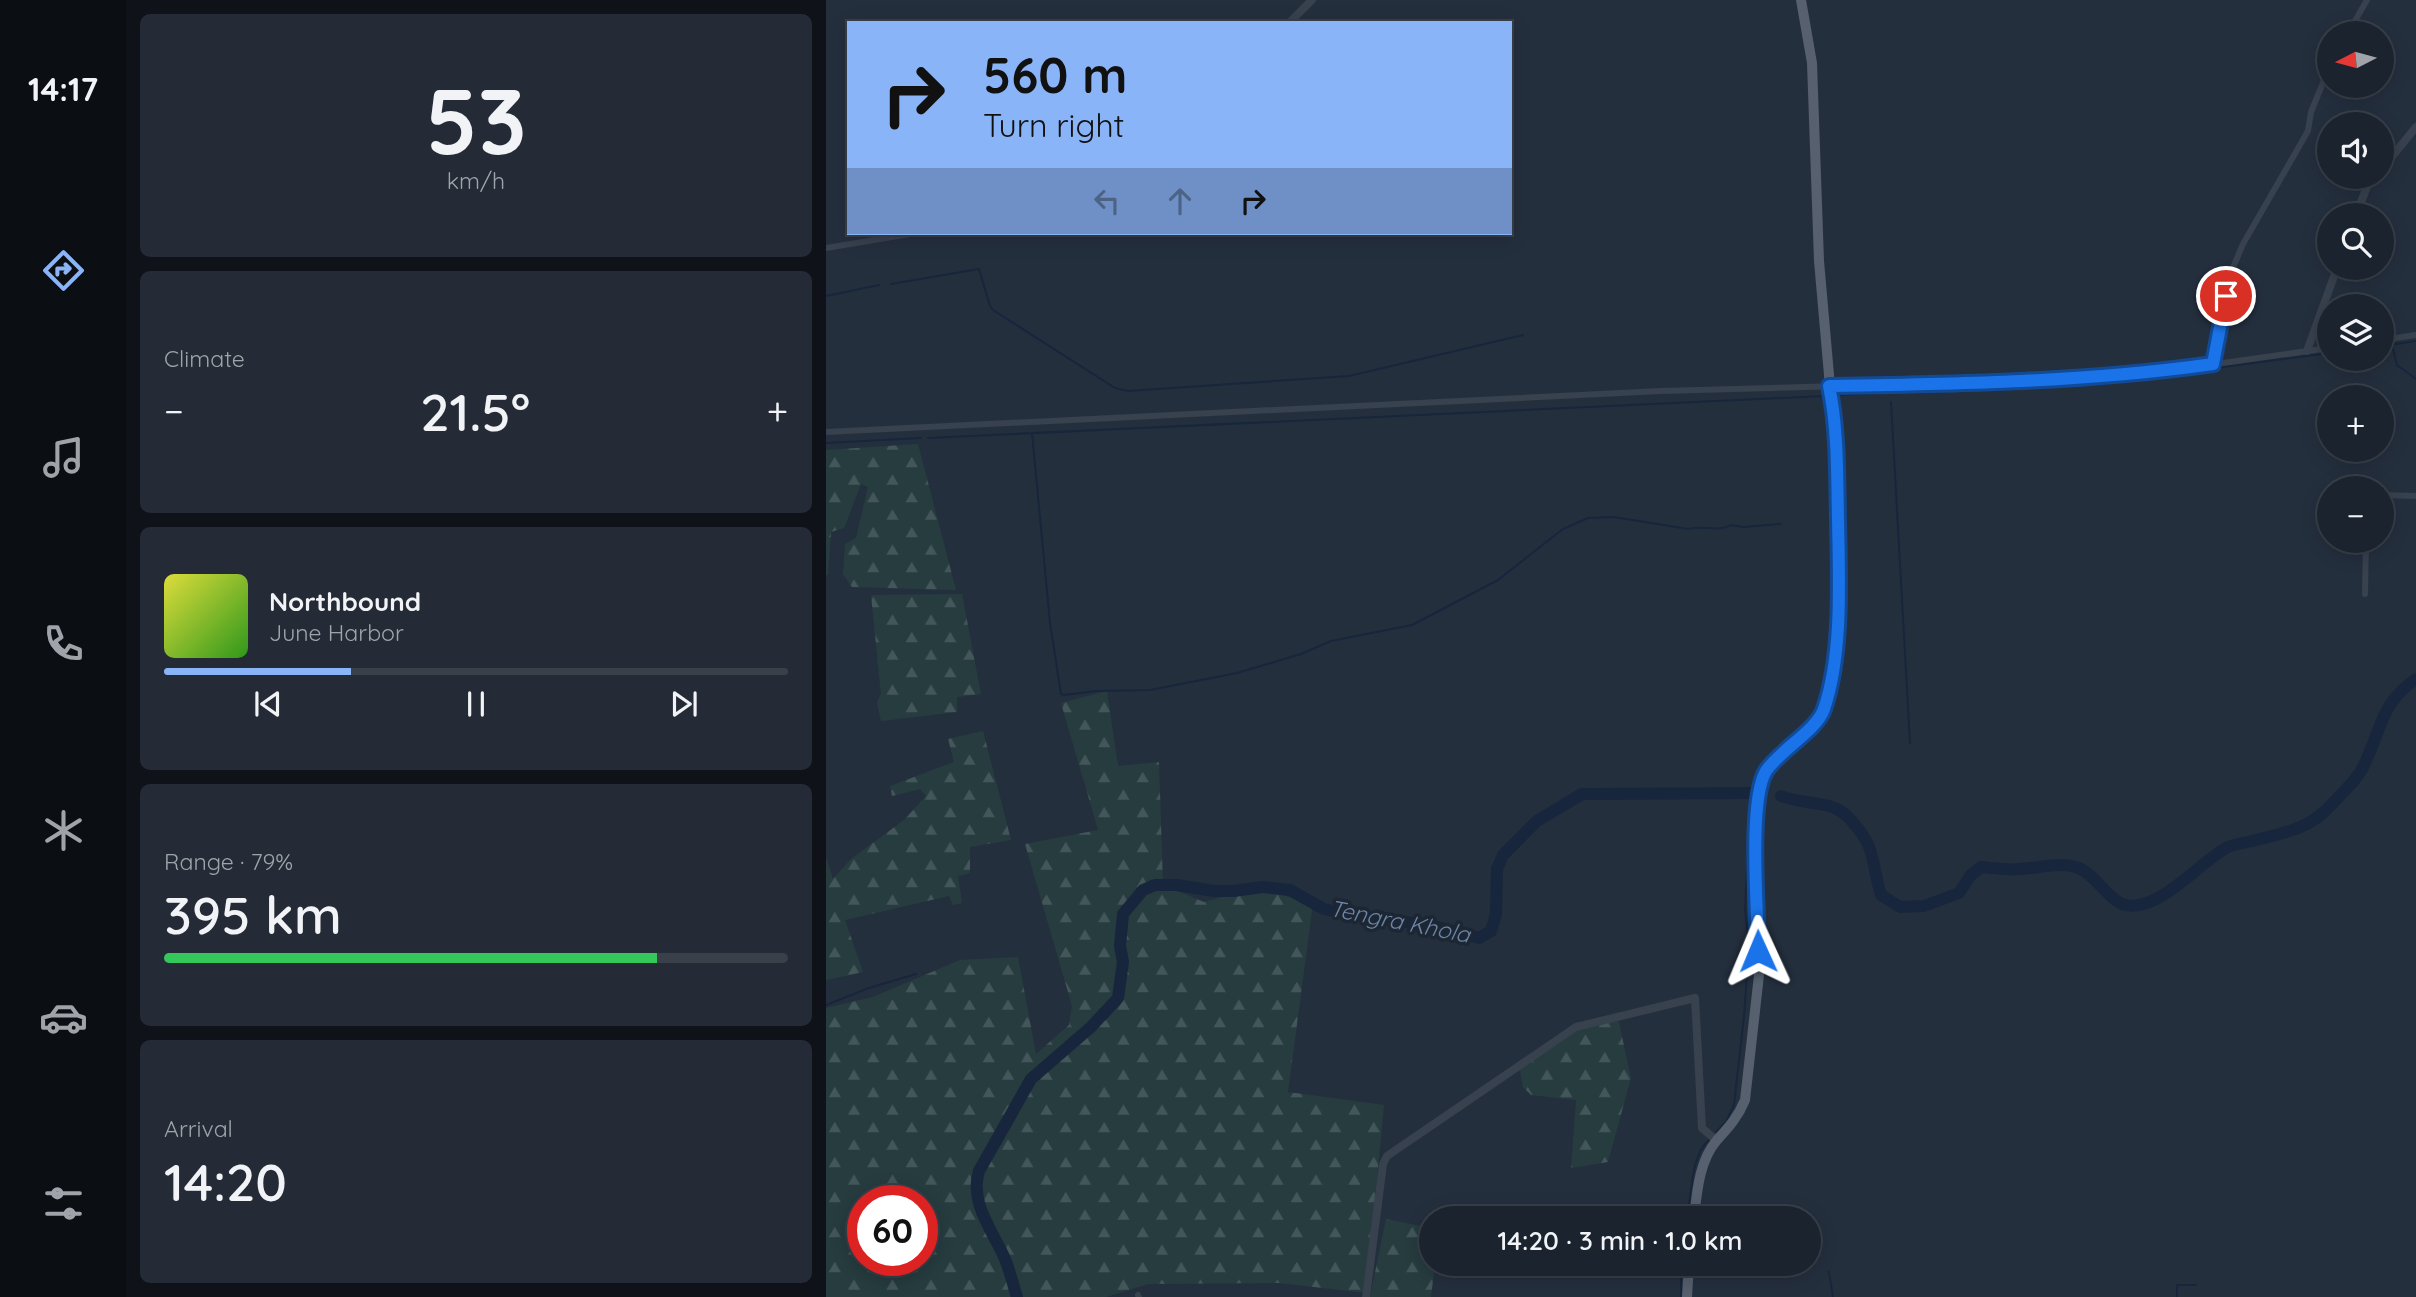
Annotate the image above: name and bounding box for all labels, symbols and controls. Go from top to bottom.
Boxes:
north arrow [2317,21,2394,98]
map controls [2317,21,2394,553]
text: 560 m [983,44,1127,105]
icon: right [868,49,959,140]
text: 53 [425,63,527,177]
text: 14:17 [28,69,98,109]
text: Turn right [983,105,1124,145]
button: sound [2317,112,2394,189]
text: km/h [447,166,505,195]
icon: left [1088,182,1126,220]
icon: ahead [1161,182,1199,220]
icon: right [1234,182,1272,220]
button: search [2317,203,2394,280]
icon: directions [39,246,88,295]
pin [2196,266,2256,326]
icon: arrive [2207,277,2245,315]
button: layers [2317,294,2394,371]
text: Climate [164,344,245,373]
text: 21.5° [420,379,530,444]
button: + [2317,385,2394,462]
text: − [164,387,184,435]
text: + [767,387,788,435]
icon: music [39,433,88,482]
button: − [2317,476,2394,553]
text: Northbound [269,585,421,618]
text: June Harbor [269,618,404,647]
icon: phone [39,619,88,668]
icon: previous [249,685,287,723]
icon: pause [457,685,495,723]
icon: next [665,685,703,723]
icon: climate [39,806,88,855]
text: Range · 79% [164,847,293,876]
text: 395 km [164,882,342,947]
water label: Tengra Khola [1327,893,1474,949]
position arrow [1721,914,1795,988]
icon: car [39,993,88,1042]
text: Arrival [164,1114,233,1143]
text: 14:20 [164,1149,287,1214]
icon: filters [39,1179,88,1228]
speed limit sign: 60 [847,1185,938,1276]
text: 14:20 · 3 min · 1.0 km [1498,1224,1742,1257]

